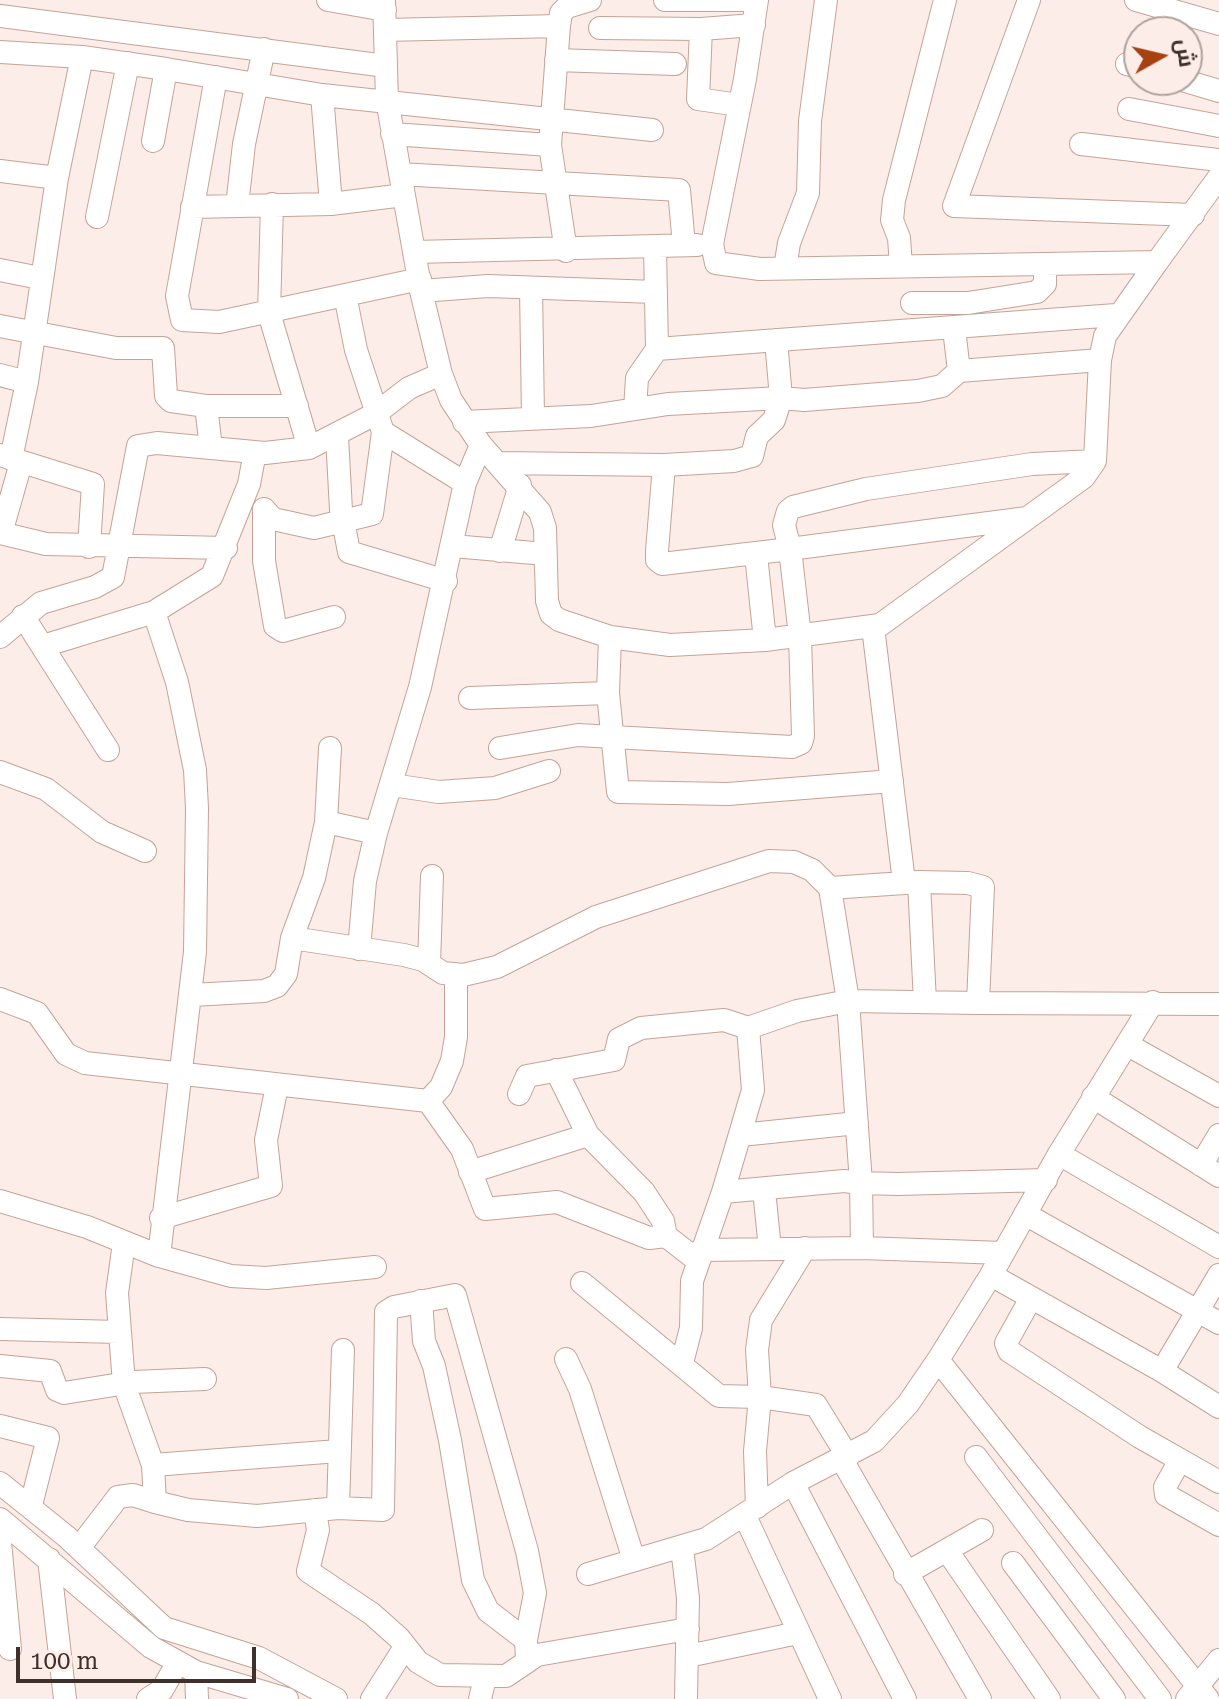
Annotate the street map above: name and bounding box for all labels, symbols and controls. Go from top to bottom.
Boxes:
north arrow [1123,16,1203,96]
text: ش [1171,37,1200,69]
scale bar [20,1631,260,1681]
text: 100 m [30,1647,98,1675]

